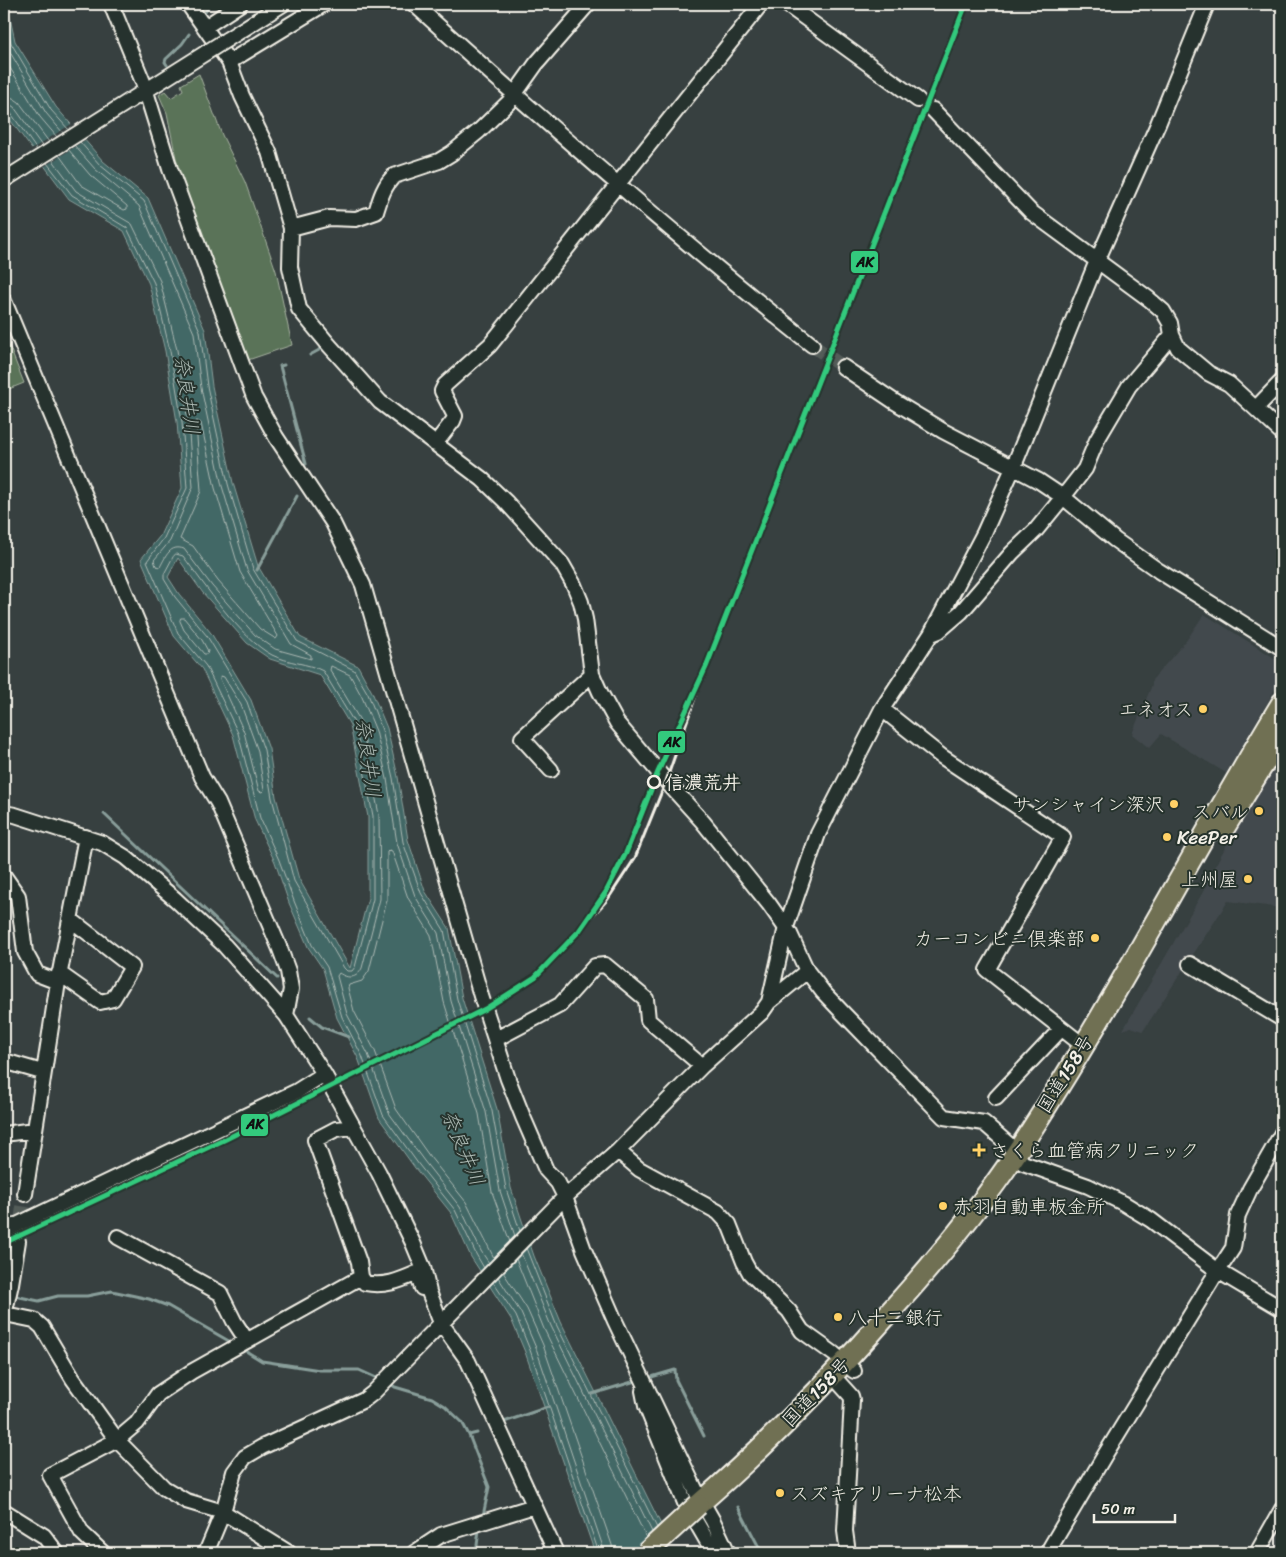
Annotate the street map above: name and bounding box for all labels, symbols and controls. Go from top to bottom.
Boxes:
line badge: AK [850,250,879,274]
text: AK [855,250,875,275]
water label: 奈良井川 [164,353,210,437]
place label: エネオス [1118,693,1193,726]
marker: エネオス [1197,703,1209,715]
water label: 奈良井川 [345,716,391,800]
line badge: AK [657,730,686,754]
text: AK [662,730,682,755]
place label: 信濃荒井 [665,766,741,799]
marker: 信濃荒井 [647,775,661,789]
place label: サンシャイン深沢 [1012,788,1164,821]
place label: スバル [1192,795,1249,828]
marker: サンシャイン深沢 [1168,798,1180,810]
marker: スバル [1253,805,1265,817]
place label: KeePer [1177,821,1237,854]
marker: KeePer [1161,831,1173,843]
place label: 上州屋 [1181,863,1238,896]
marker: 上州屋 [1242,873,1254,885]
place label: カーコンビニ倶楽部 [914,922,1085,955]
marker: カーコンビニ倶楽部 [1089,932,1101,944]
street label: 国道158号 [1028,1028,1102,1120]
water label: 奈良井川 [431,1104,495,1192]
text: AK [245,1112,265,1137]
line badge: AK [240,1113,269,1137]
place label: さくら血管病クリニック [990,1134,1199,1167]
marker: さくら血管病クリニック [972,1143,986,1157]
place label: 赤羽自動車板金所 [953,1190,1105,1223]
marker: 赤羽自動車板金所 [937,1200,949,1212]
place label: 八十二銀行 [848,1301,943,1334]
marker: 八十二銀行 [832,1311,844,1323]
street label: 国道158号 [773,1349,859,1435]
place label: スズキアリーナ松本 [790,1477,962,1510]
marker: スズキアリーナ松本 [774,1487,786,1499]
scale bar [1094,1492,1175,1524]
text: 50 m [1101,1496,1136,1522]

